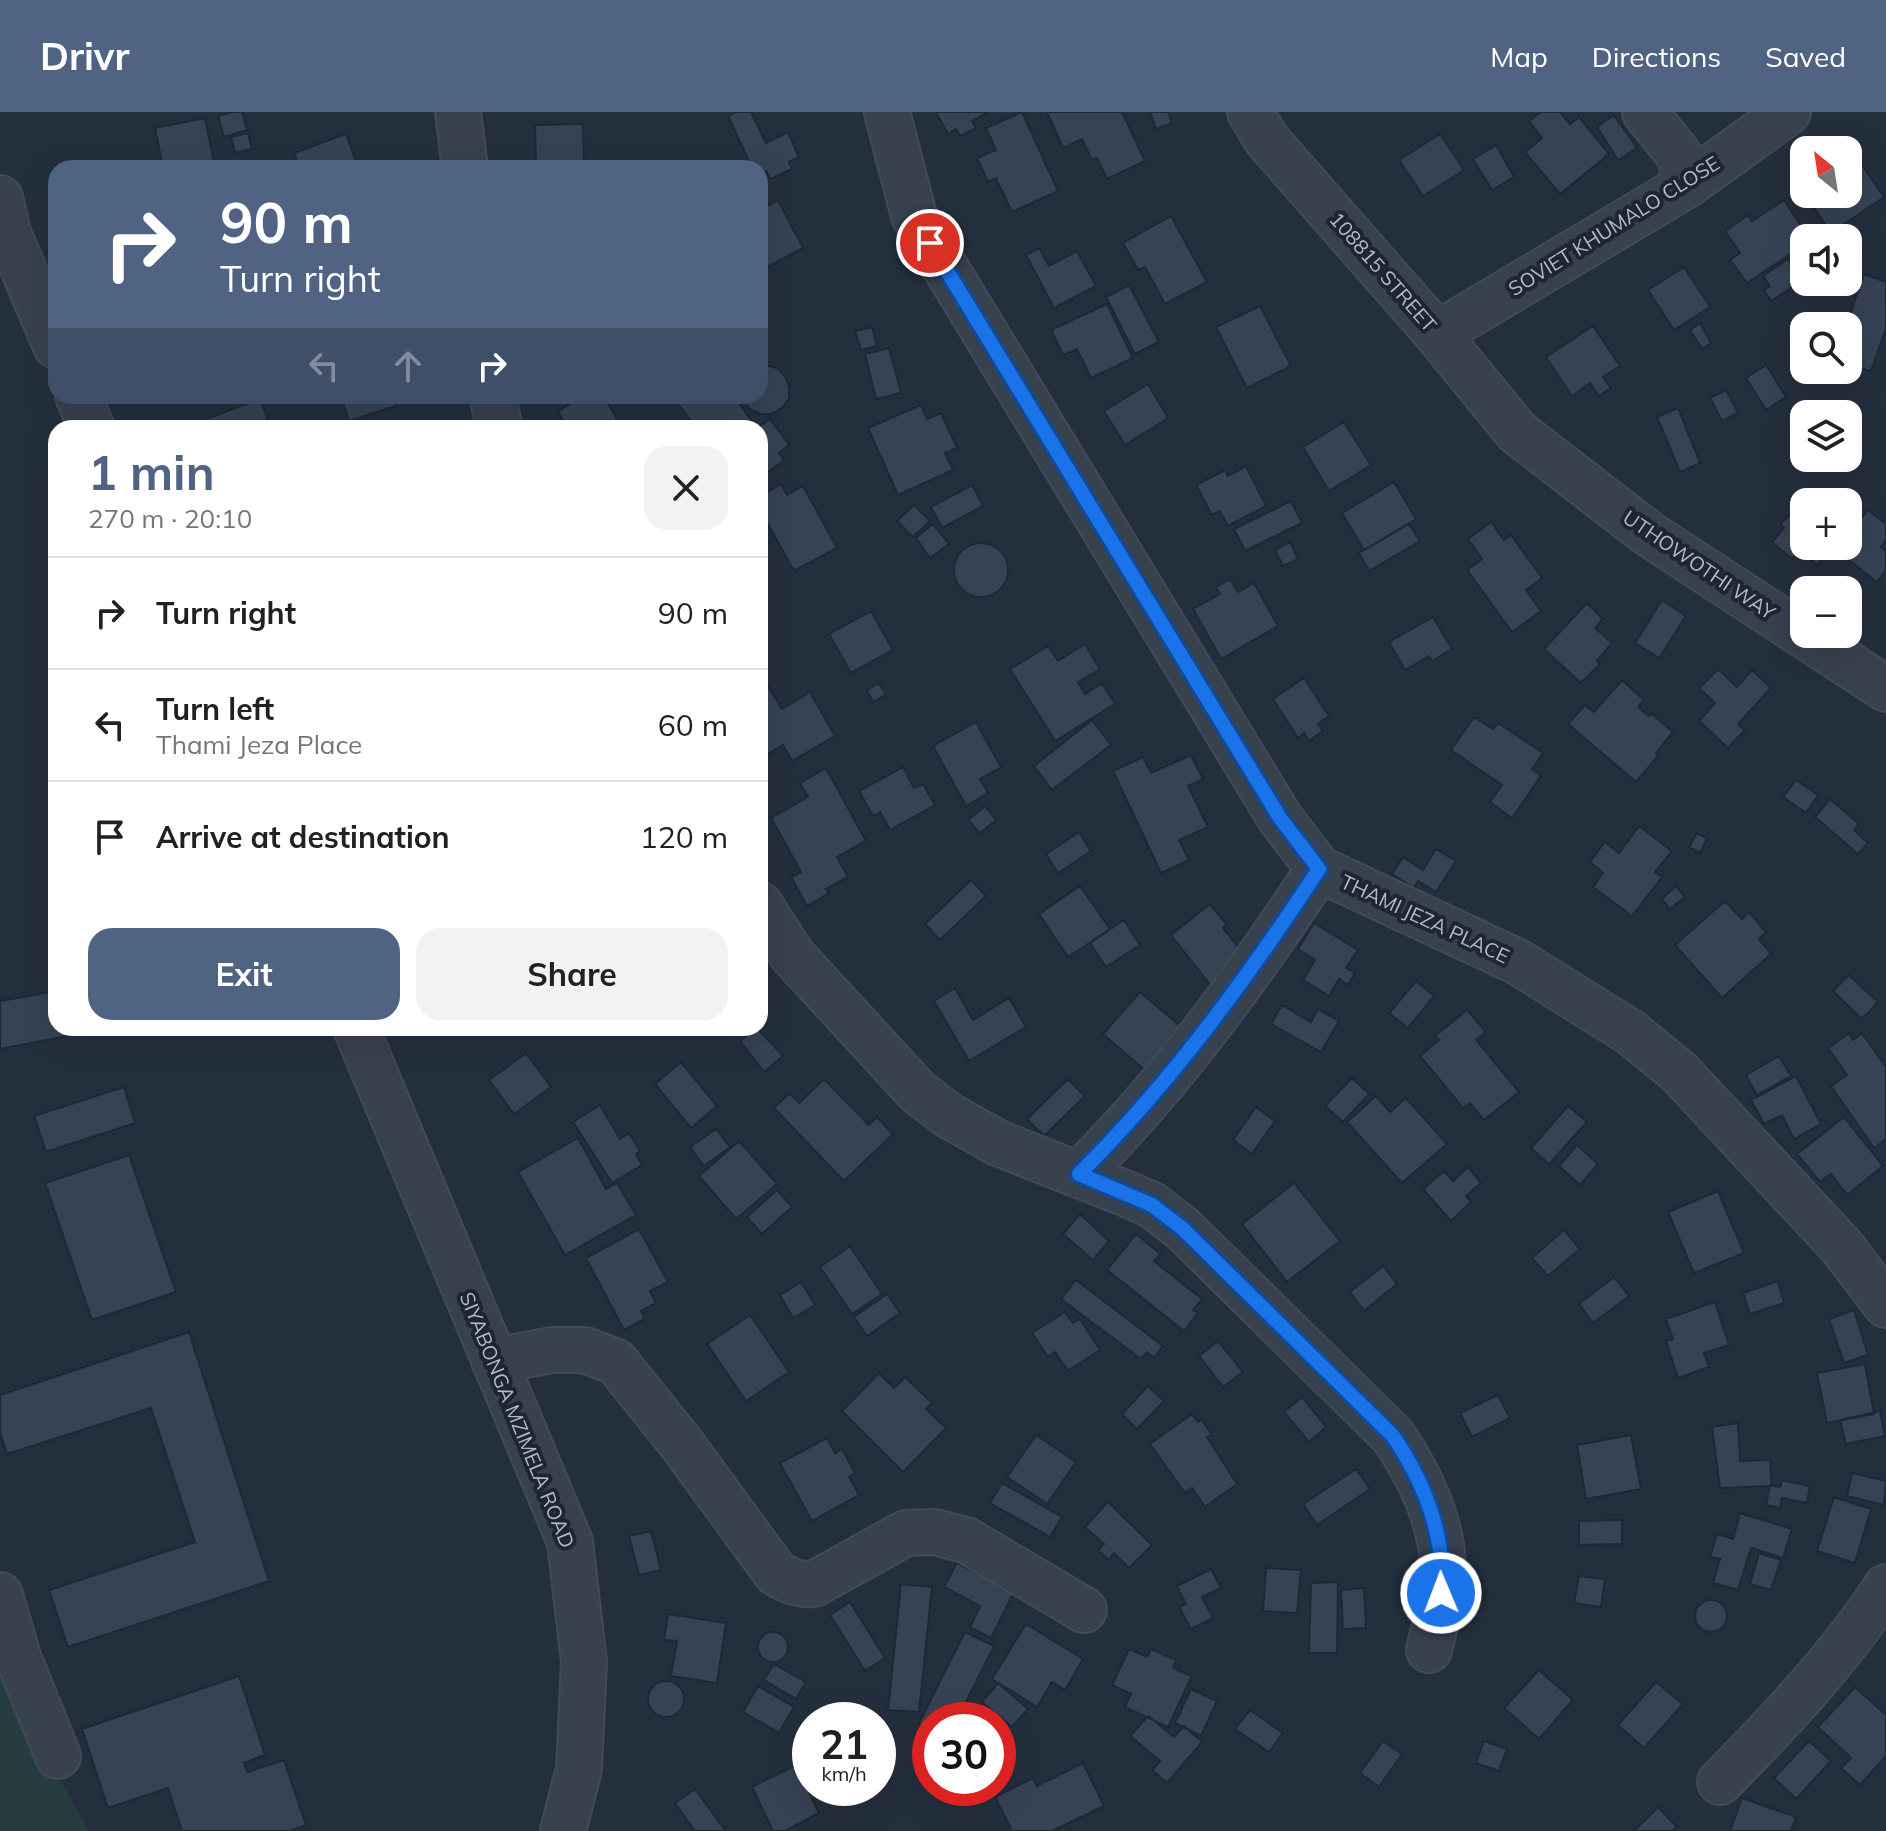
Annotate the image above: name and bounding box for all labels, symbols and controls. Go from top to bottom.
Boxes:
text: Drivr [40,32,129,80]
text: Map [1490,39,1548,74]
text: Directions [1592,39,1721,74]
text: Saved [1765,39,1846,74]
north arrow [1790,136,1862,208]
map controls [1790,136,1862,648]
street label: SOVIET KHUMALO CLOSE [1504,150,1724,301]
text: 90 m [220,187,353,257]
icon: right [88,192,192,296]
street label: 108815 STREET [1325,207,1442,337]
pin [896,209,964,277]
icon: arrive [908,221,952,265]
button: sound [1790,224,1862,296]
text: Turn right [220,256,381,301]
button: search [1790,312,1862,384]
icon: left [302,344,346,388]
icon: ahead [386,344,430,388]
icon: right [470,344,514,388]
button: layers [1790,400,1862,472]
text: 1 min [88,442,215,502]
button: close [644,446,728,530]
button: + [1790,488,1862,560]
text: 270 m · 20:10 [88,502,252,535]
street label: UTHOWOTHI WAY [1618,504,1781,625]
button: − [1790,576,1862,648]
icon: right [88,591,132,635]
text: Turn right [156,594,296,632]
text: 90 m [658,594,728,632]
text: Turn left [156,690,274,728]
icon: left [88,703,132,747]
text: 60 m [658,706,728,744]
text: Thami Jeza Place [156,728,362,761]
icon: arrive [88,815,132,859]
text: Arrive at destination [156,818,450,856]
text: 120 m [640,818,728,856]
street label: THAMI JEZA PLACE [1337,869,1513,969]
button: Exit [88,928,400,1020]
button: Share [416,928,728,1020]
street label: SIYABONGA MZIMELA ROAD [455,1288,580,1551]
position arrow [1399,1551,1483,1635]
speed limit sign: 30 [912,1702,1016,1806]
text: 21 [820,1719,868,1769]
text: km/h [821,1761,867,1786]

